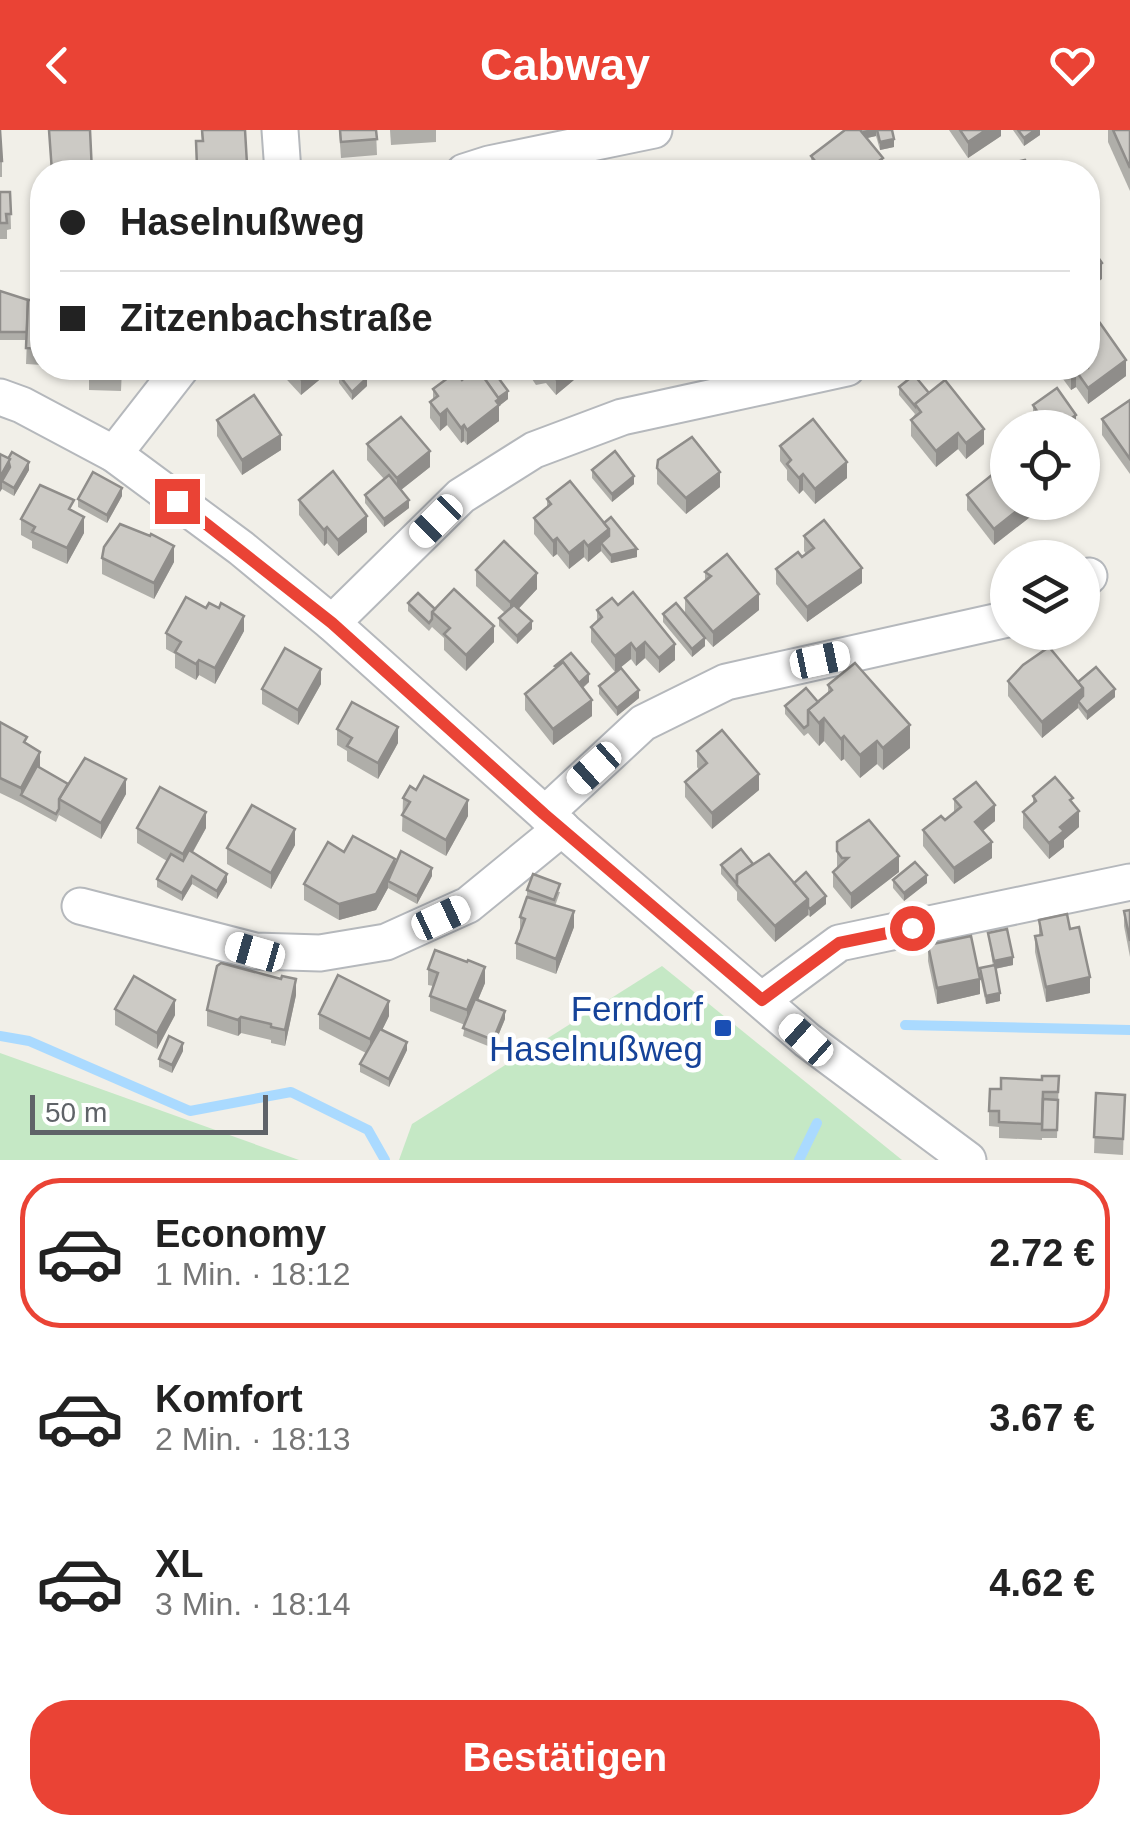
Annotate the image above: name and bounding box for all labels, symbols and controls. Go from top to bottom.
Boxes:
icon: back [30,38,85,93]
icon: heart [1045,38,1100,93]
text: Cabway [480,39,650,90]
text: Haselnußweg [120,201,365,243]
text: Zitzenbachstraße [120,297,433,339]
map controls [990,410,1100,650]
button: locate [990,410,1100,520]
route end [155,479,200,524]
car [404,489,468,553]
button: layers [990,540,1100,650]
car [788,639,852,681]
car [562,737,626,799]
car [407,892,475,944]
route start [890,906,935,951]
car [222,929,288,975]
place label: Ferndorf Haselnußweg [489,989,703,1068]
car [774,1009,838,1071]
marker: Ferndorf Haselnußweg [712,1017,734,1039]
scale bar [30,1090,268,1134]
text: 50 m [45,1097,107,1128]
icon: car [35,1208,125,1298]
text: Economy [155,1213,326,1255]
text: 2.72 € [989,1232,1095,1274]
text: 1 Min. · 18:12 [155,1256,351,1292]
icon: car [35,1373,125,1463]
text: Komfort [155,1378,303,1420]
text: 3.67 € [989,1397,1095,1439]
text: 2 Min. · 18:13 [155,1421,351,1457]
icon: car [35,1538,125,1628]
text: XL [155,1543,204,1585]
text: 4.62 € [989,1562,1095,1604]
text: 3 Min. · 18:14 [155,1586,351,1622]
button: Bestätigen [30,1700,1100,1815]

